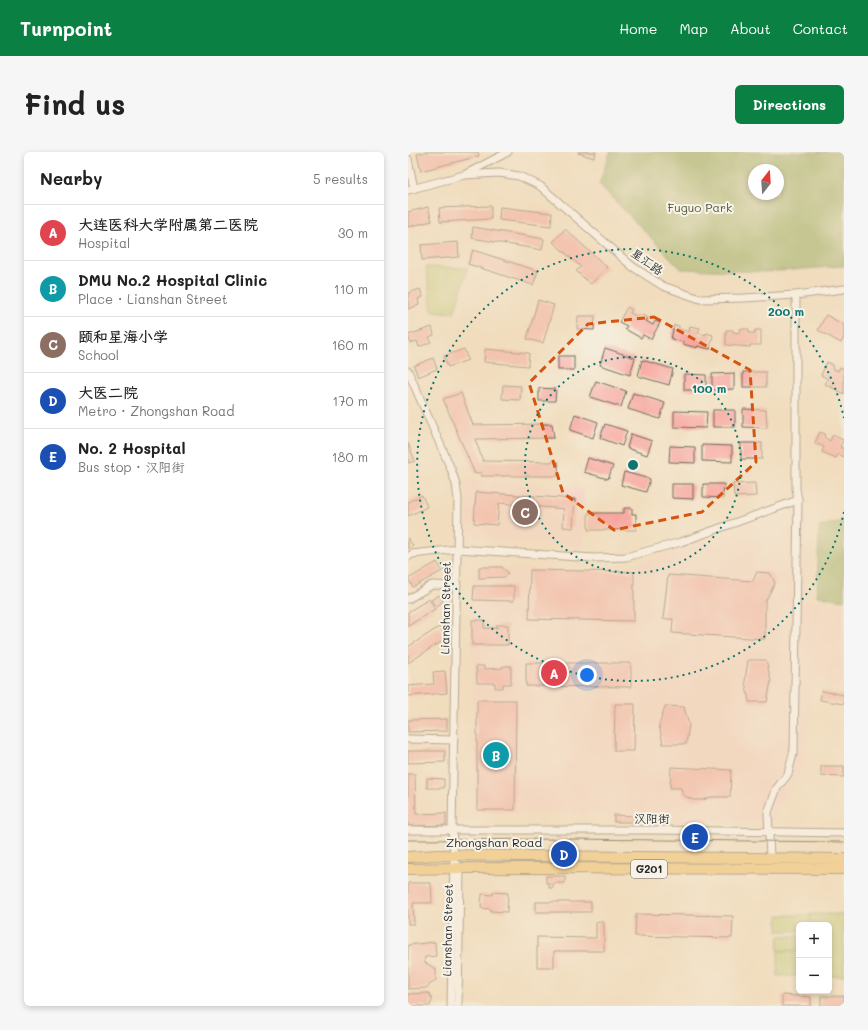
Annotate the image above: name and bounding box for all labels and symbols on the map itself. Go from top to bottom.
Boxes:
north arrow [748,164,784,200]
park label: Fuguo Park [668,199,732,215]
street label: 星汇路 [628,244,667,278]
text: 200 m [768,303,804,319]
text: 100 m [692,380,726,396]
centre of rings [626,458,640,472]
pin: C [512,497,538,527]
street label: Lianshan Street [436,561,454,655]
pin: A [541,658,567,688]
your location [577,665,597,685]
pin: B [483,740,509,770]
street label: 汉阳街 [634,810,670,826]
pin: E [682,822,708,852]
street label: Zhongshan Road [446,834,542,850]
pin: D [551,839,577,869]
road number: G201 [631,860,667,878]
street label: Lianshan Street [438,883,456,977]

